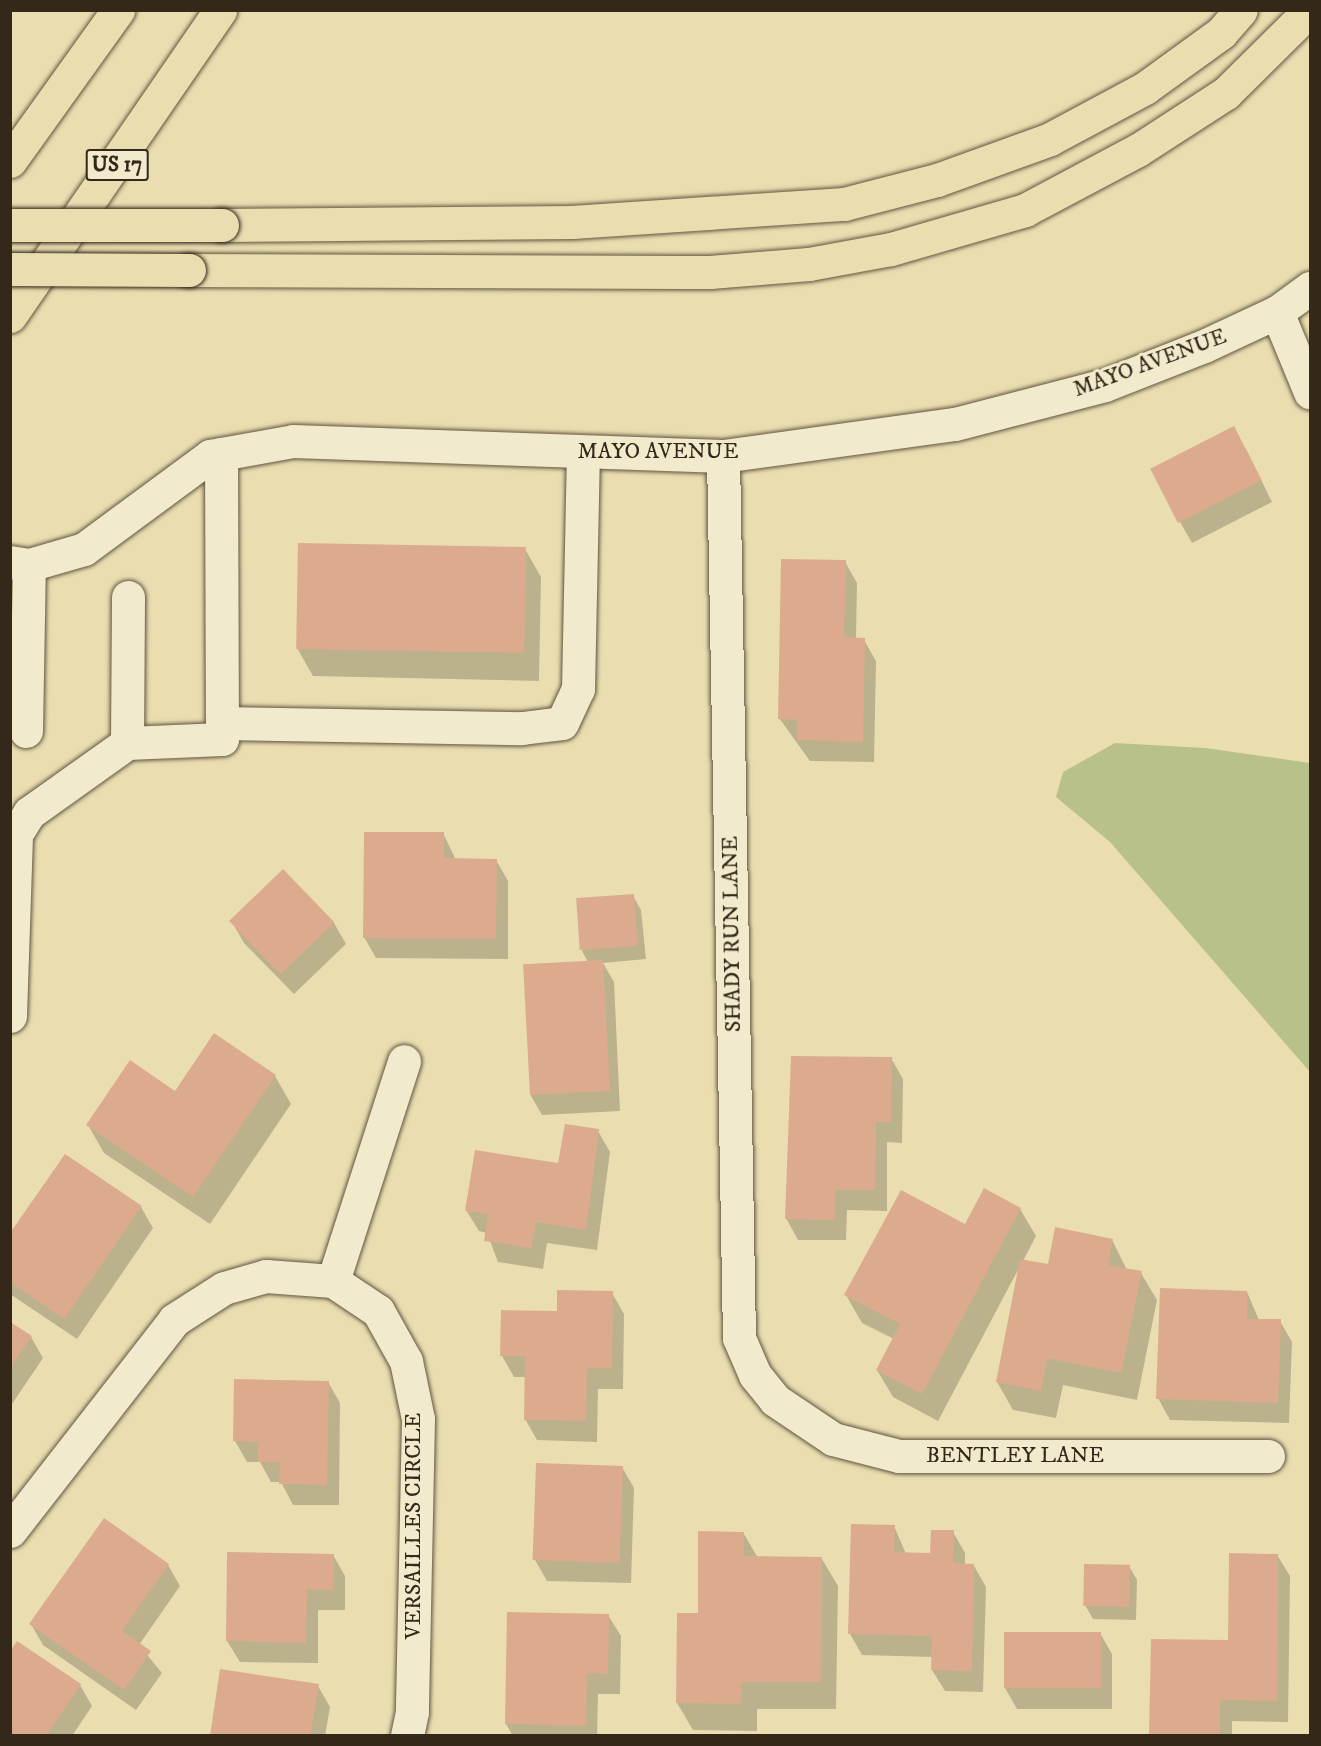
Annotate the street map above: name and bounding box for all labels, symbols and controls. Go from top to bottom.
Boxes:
road number: US 17 [86,147,148,183]
street label: MAYO AVENUE [1070,323,1230,403]
street label: MAYO AVENUE [578,439,738,465]
street label: SHADY RUN LANE [717,836,747,1032]
street label: VERSAILLES CIRCLE [401,1413,427,1639]
street label: BENTLEY LANE [926,1443,1104,1469]

